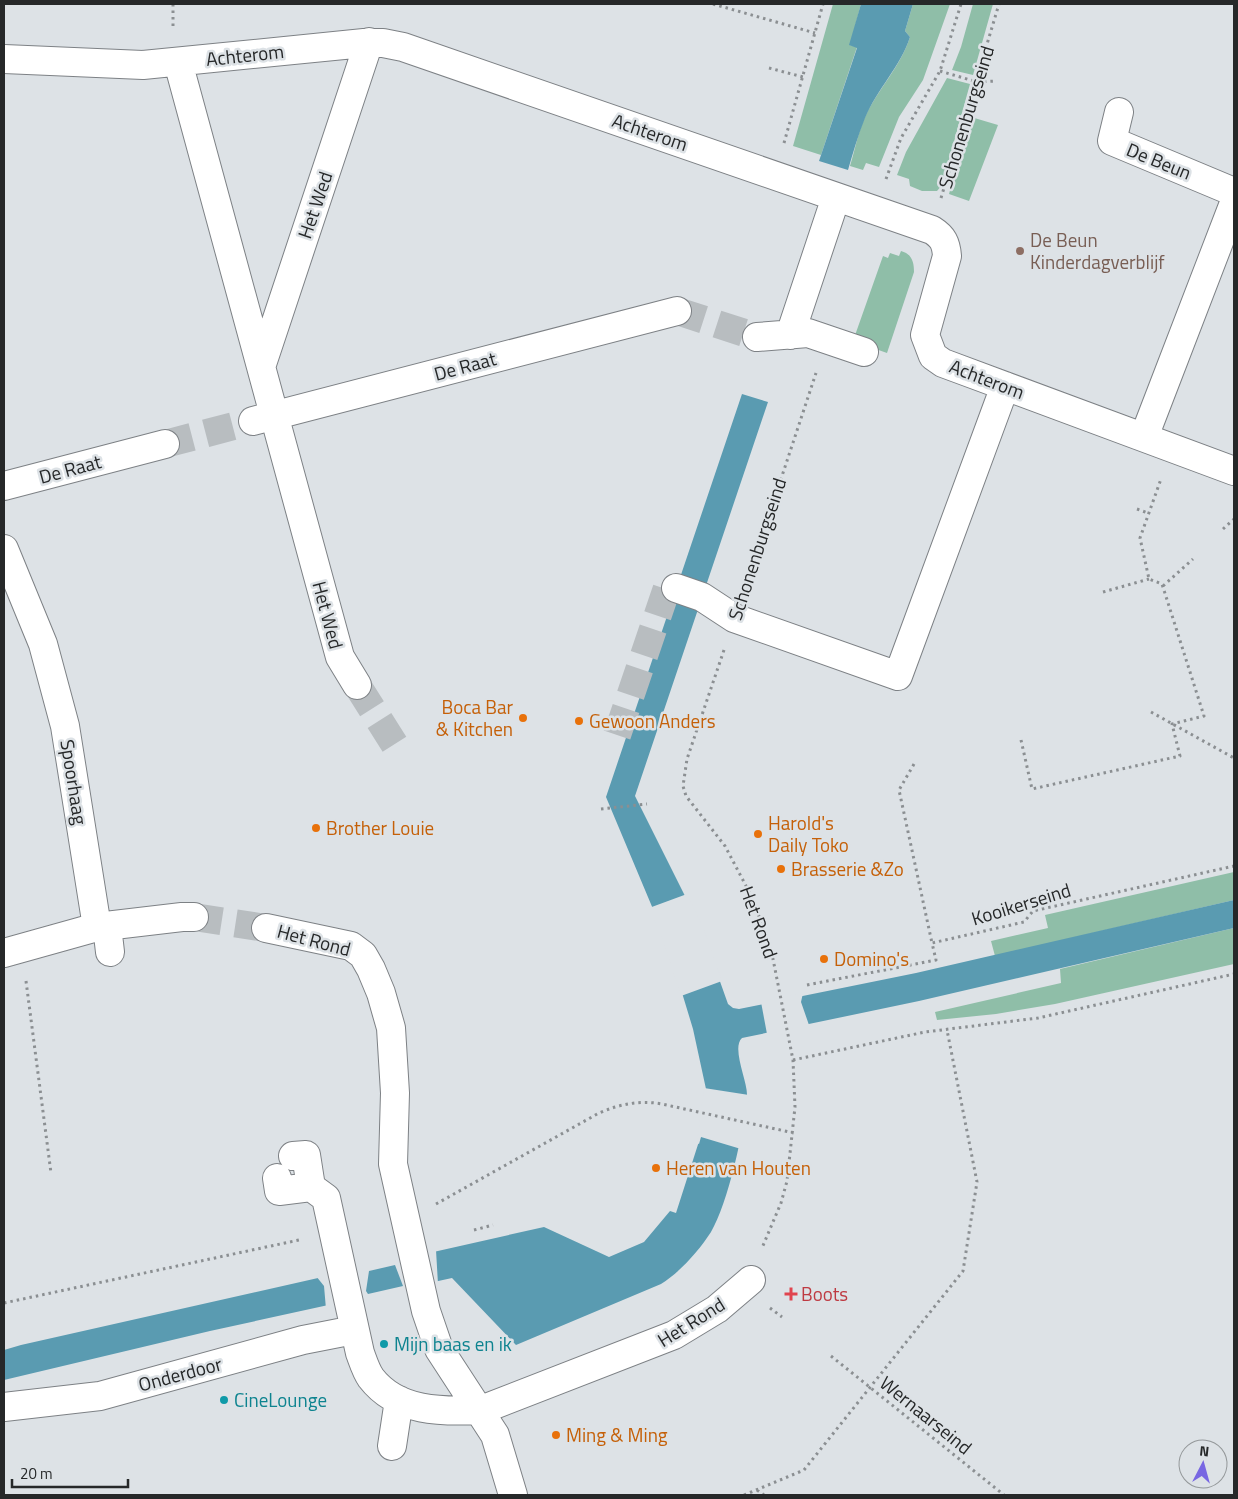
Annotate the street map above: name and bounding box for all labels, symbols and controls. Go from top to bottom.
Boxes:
street label: Achterom [205,36,285,73]
street label: Schonenburgseind [930,42,1001,192]
street label: Achterom [608,105,692,158]
street label: De Beun [1122,134,1196,187]
street label: Het Wed [290,167,340,242]
place label: De Beun Kinderdagverblijf [1030,225,1165,276]
marker: De Beun Kinderdagverblijf [1014,245,1026,257]
street label: De Raat [430,343,500,388]
street label: Achterom [945,351,1029,406]
street label: De Raat [35,446,105,491]
street label: Schonenburgseind [720,474,793,624]
street label: Het Wed [306,578,351,652]
place label: Boca Bar & Kitchen [436,692,513,743]
place label: Gewoon Anders [589,706,716,735]
marker: Boca Bar & Kitchen [517,712,529,724]
marker: Gewoon Anders [573,715,585,727]
street label: Spoorhaag [53,737,96,827]
place label: Harold's Daily Toko [768,808,849,859]
place label: Brother Louie [326,813,434,842]
marker: Brother Louie [310,822,322,834]
marker: Harold's Daily Toko [752,828,764,840]
place label: Brasserie &Zo [791,854,904,883]
marker: Brasserie &Zo [775,863,787,875]
street label: Kooikerseind [968,875,1074,932]
street label: Het Rond [733,882,786,962]
street label: Het Rond [274,916,354,963]
place label: Domino's [834,944,909,973]
marker: Domino's [818,953,830,965]
place label: Heren van Houten [666,1153,811,1182]
marker: Heren van Houten [650,1162,662,1174]
place label: Boots [801,1279,848,1308]
marker: Boots [785,1288,797,1300]
street label: Het Rond [651,1289,730,1354]
place label: Mijn baas en ik [394,1329,512,1358]
marker: Mijn baas en ik [378,1338,390,1350]
street label: Onderdoor [135,1348,225,1399]
street label: Wernaarseind [874,1368,979,1461]
place label: CineLounge [234,1385,327,1414]
marker: CineLounge [218,1394,230,1406]
place label: Ming & Ming [566,1420,668,1449]
marker: Ming & Ming [550,1429,562,1441]
north arrow [1178,1439,1228,1489]
text: N [1198,1440,1210,1462]
scale bar [12,1456,129,1488]
text: 20 m [20,1462,53,1485]

